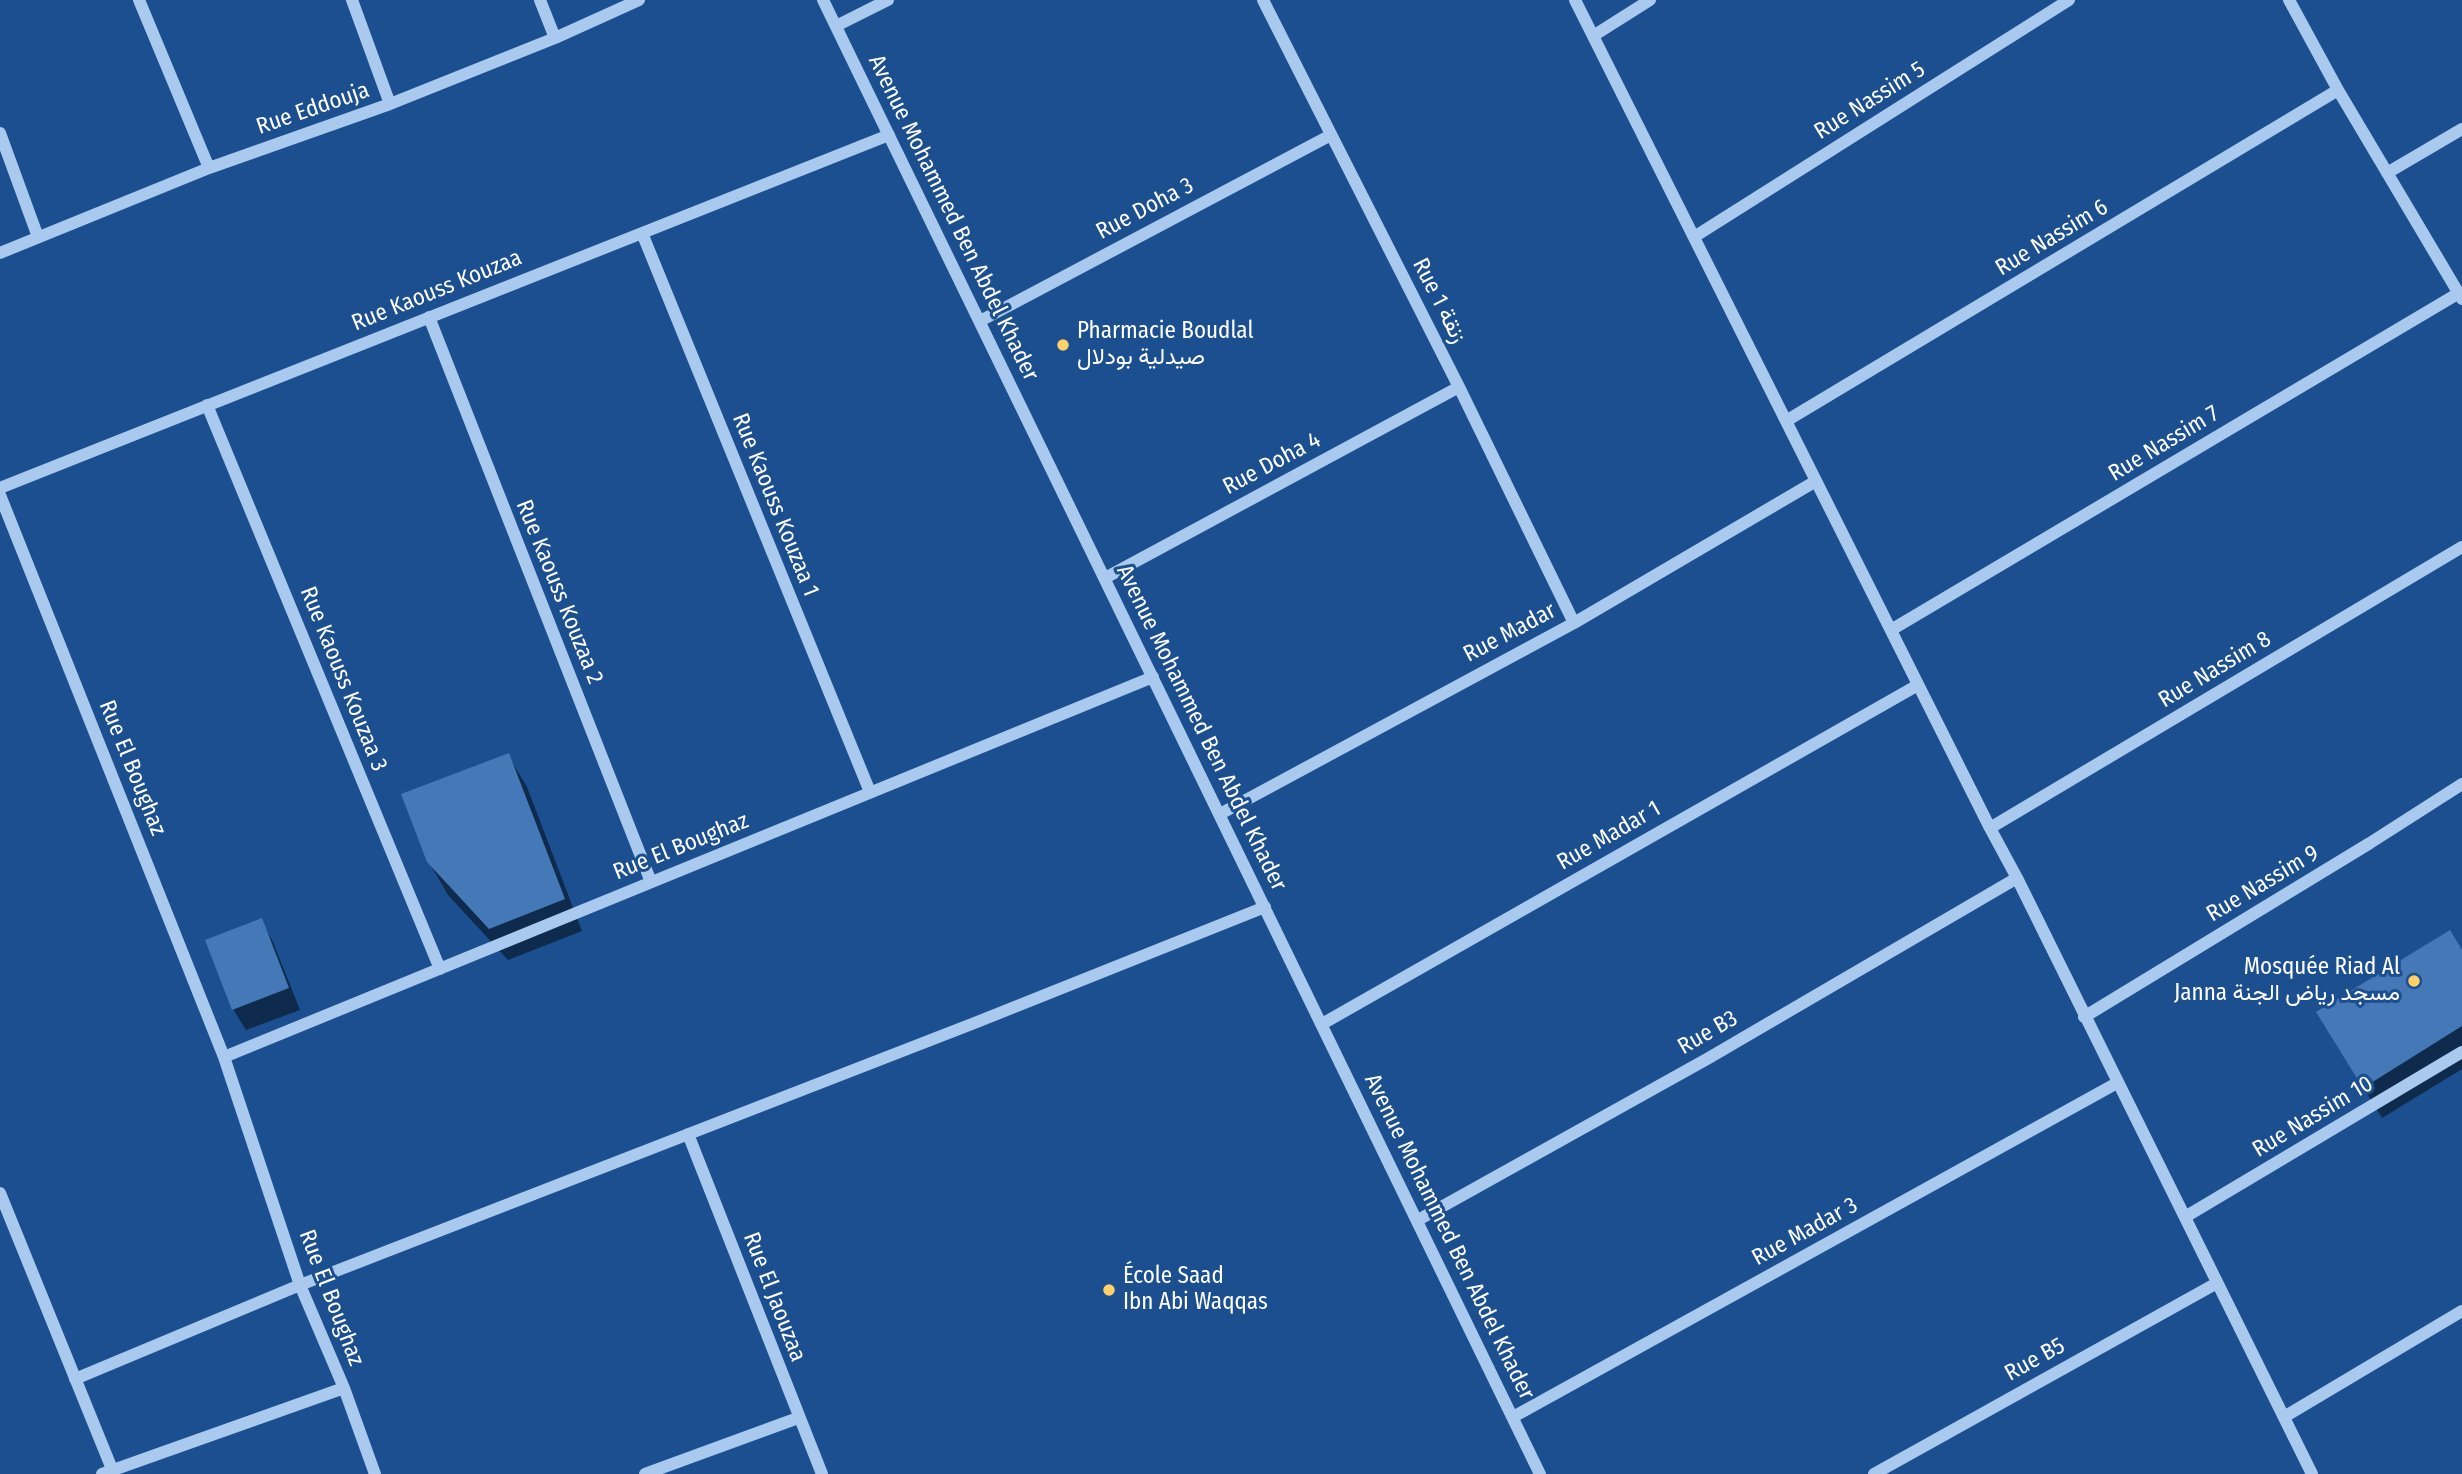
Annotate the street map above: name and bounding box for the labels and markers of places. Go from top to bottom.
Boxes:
place label: Pharmacie Boudlal صيدلية بودلال [1077,318,1253,372]
marker: Pharmacie Boudlal صيدلية بودلال [1055,337,1071,353]
place label: Mosquée Riad Al Janna مسجد رياض الجنة [2174,954,2400,1008]
marker: Mosquée Riad Al Janna مسجد رياض الجنة [2406,973,2422,989]
place label: École Saad Ibn Abi Waqqas [1123,1263,1268,1317]
marker: École Saad Ibn Abi Waqqas [1101,1282,1117,1298]

